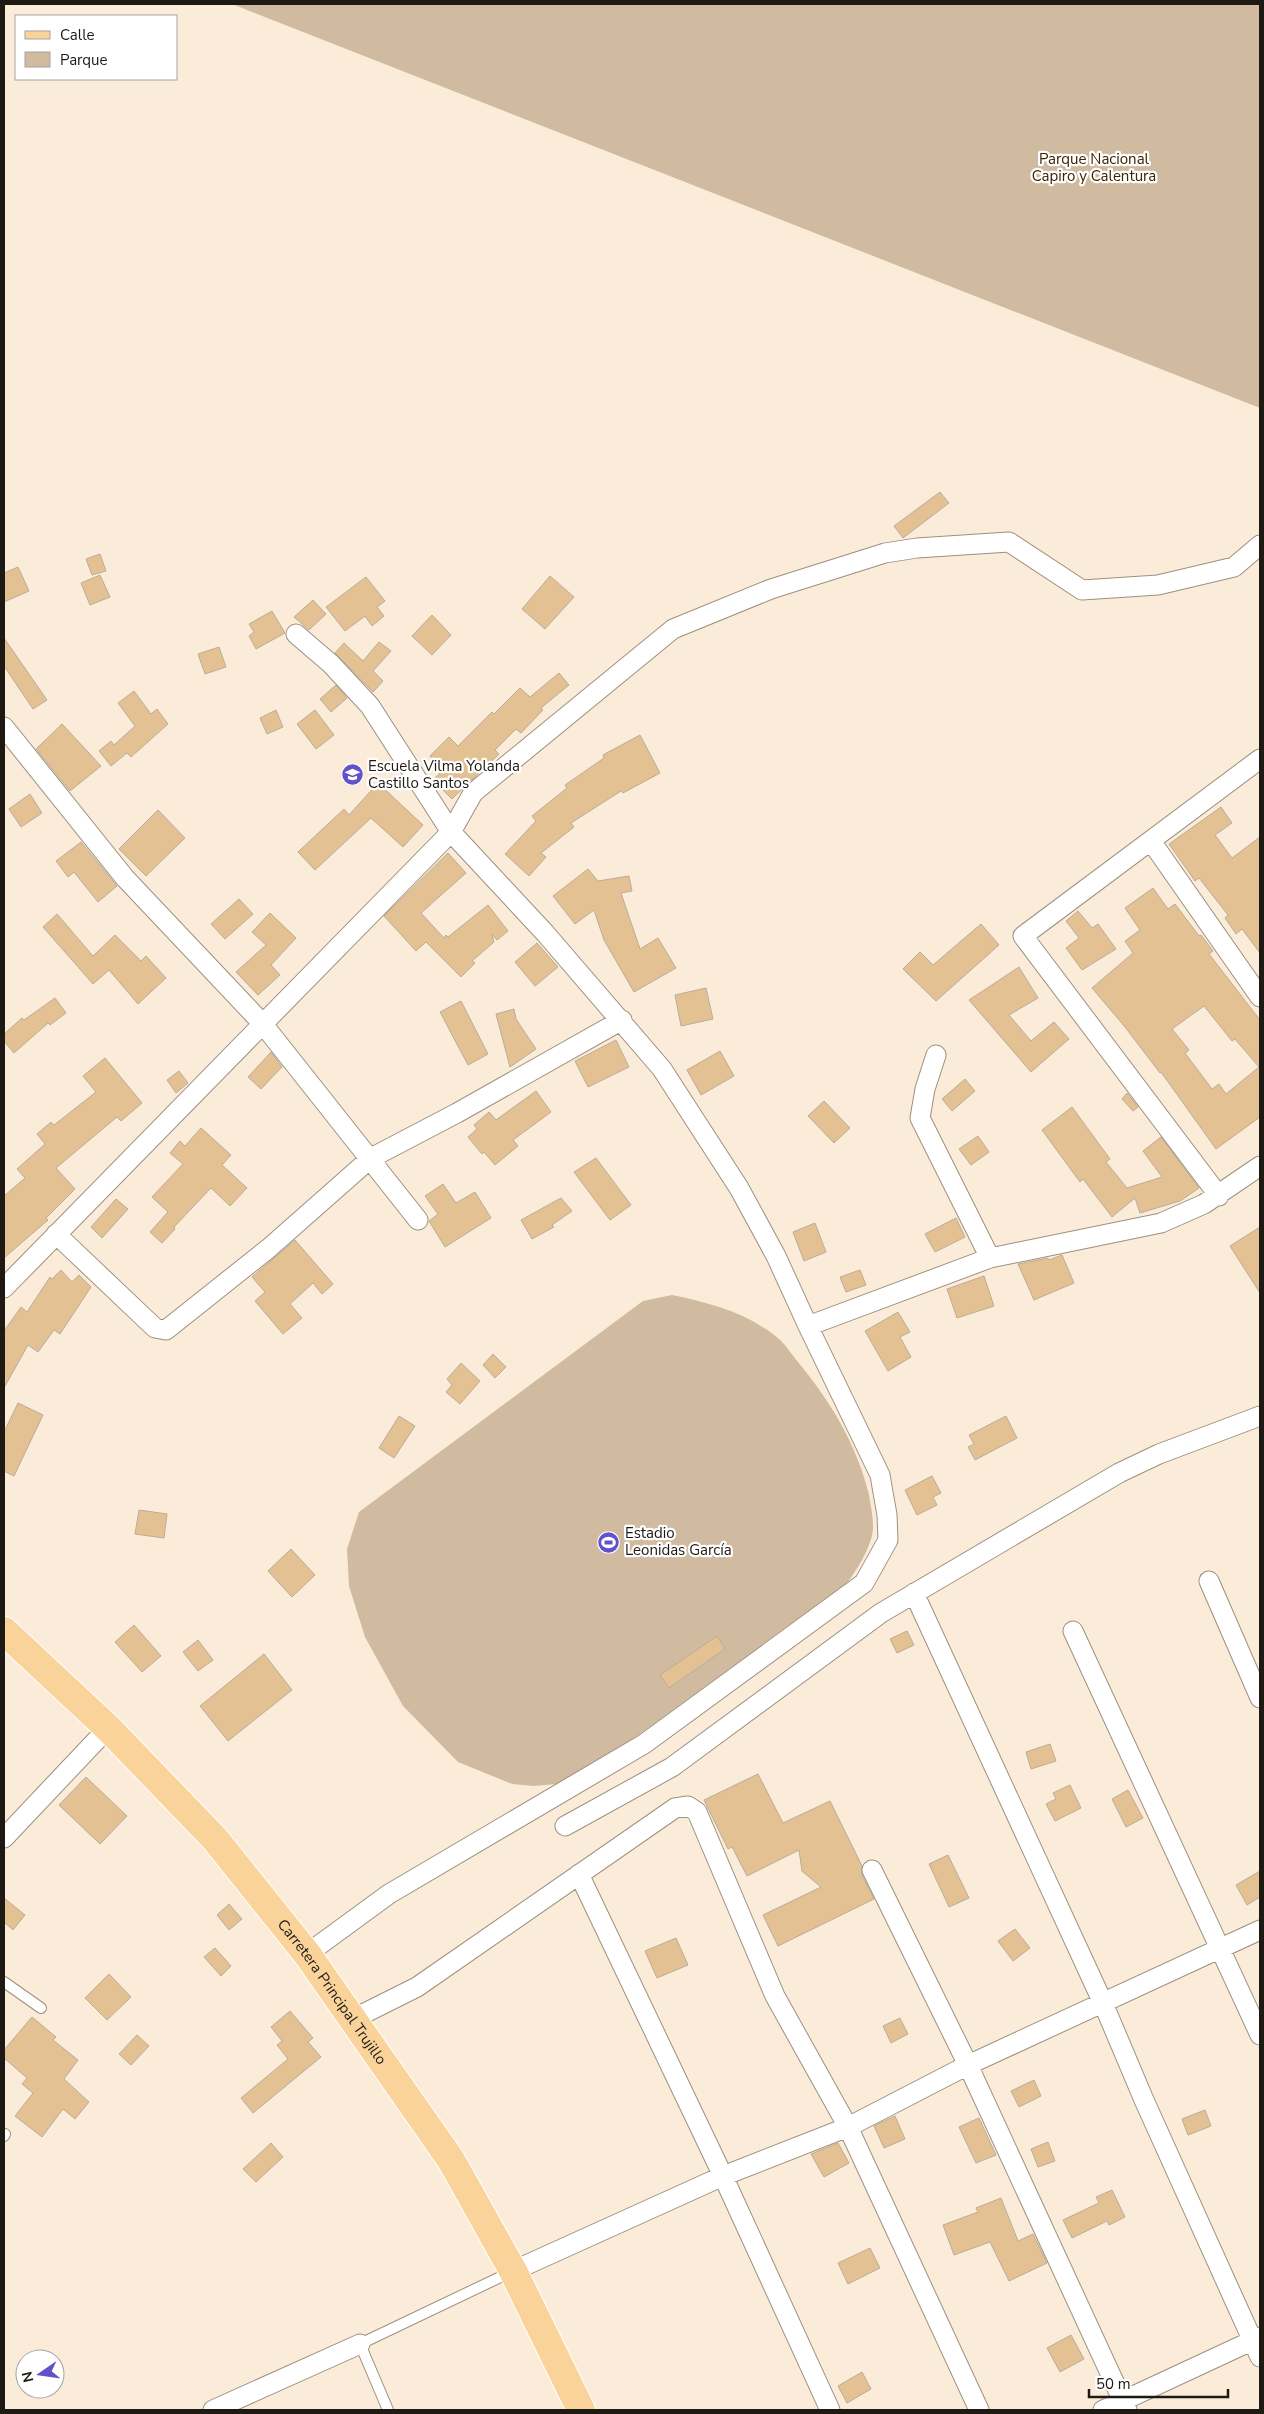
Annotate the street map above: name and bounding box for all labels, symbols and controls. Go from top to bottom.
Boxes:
legend [15,15,178,80]
text: Calle [60,25,95,45]
text: Parque [60,50,108,70]
park label: Parque Nacional Capiro y Calentura [1032,149,1156,186]
place label: Escuela Vilma Yolanda Castillo Santos [368,756,520,793]
school or university icon: Escuela Vilma Yolanda Castillo Santos [340,763,364,787]
place label: Estadio Leonidas García [625,1523,732,1560]
sports icon: Estadio Leonidas García [597,1530,621,1554]
street label: Carretera Principal Trujillo [273,1915,391,2069]
north arrow [15,2349,65,2399]
scale bar [1089,2366,1228,2398]
text: N [17,2370,38,2384]
text: 50 m [1096,2374,1131,2394]

